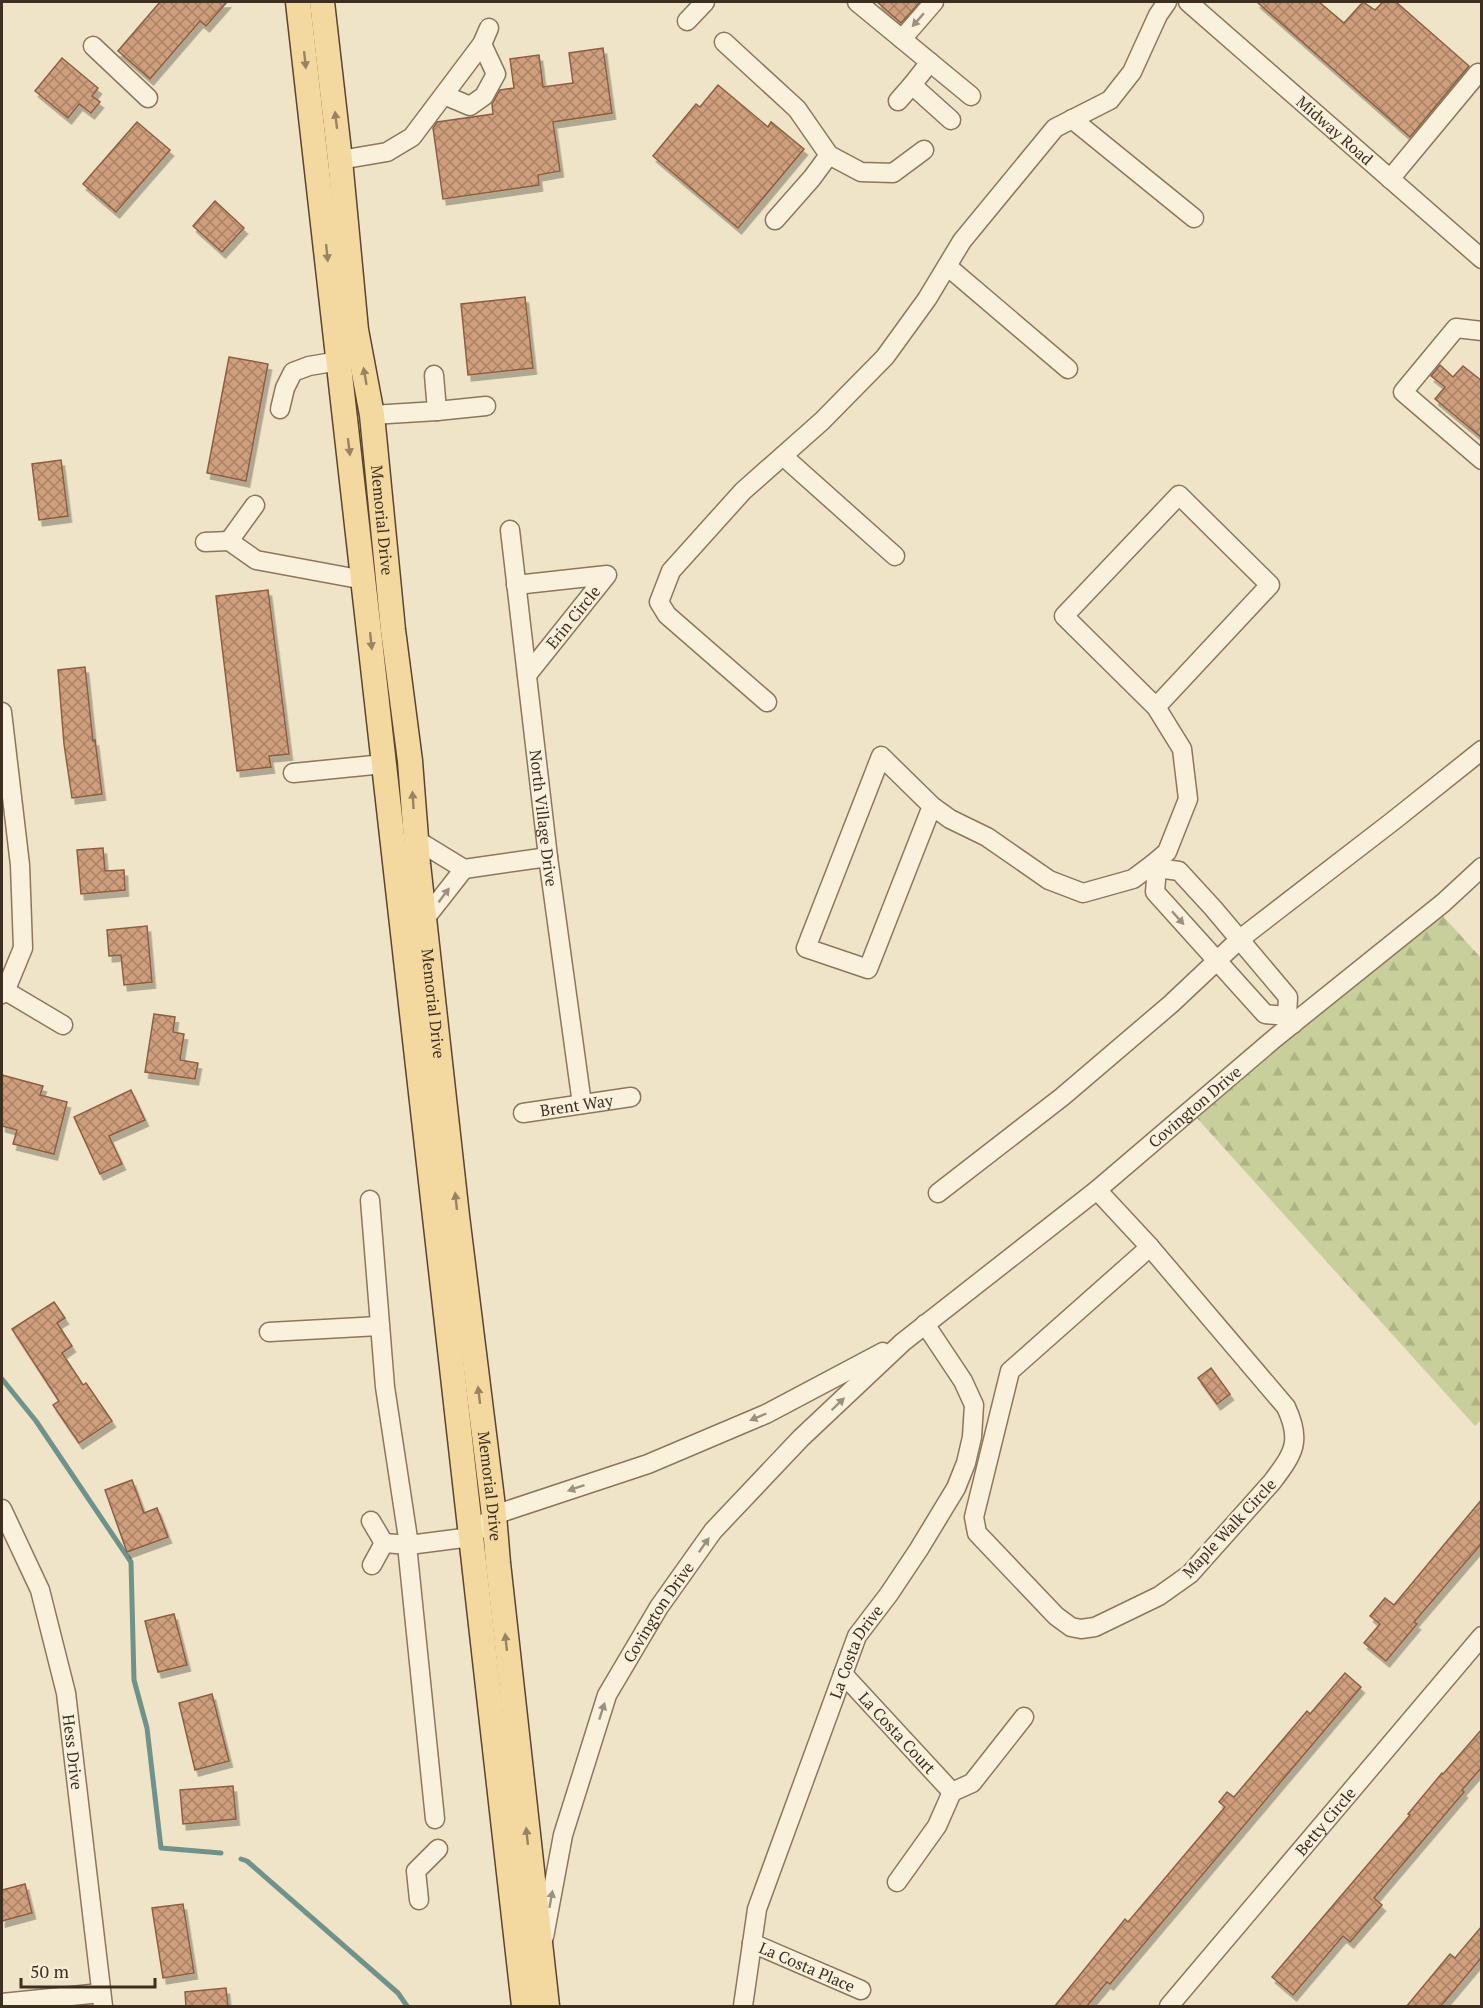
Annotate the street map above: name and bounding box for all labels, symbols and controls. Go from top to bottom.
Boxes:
one-way arrow [912,12,925,27]
one-way arrow [300,50,309,69]
street label: Midway Road [1292,91,1378,170]
one-way arrow [331,111,340,130]
one-way arrow [322,244,331,263]
one-way arrow [360,367,369,386]
one-way arrow [344,438,354,457]
street label: Memorial Drive [366,464,399,576]
street label: Erin Circle [541,581,605,653]
one-way arrow [366,631,376,650]
street label: North Village Drive [525,748,563,888]
one-way arrow [408,790,417,809]
one-way arrow [438,887,450,902]
one-way arrow [1171,910,1184,925]
street label: Memorial Drive [416,947,450,1060]
street label: Covington Drive [1144,1061,1246,1153]
street label: Brent Way [538,1089,615,1121]
one-way arrow [451,1192,461,1211]
one-way arrow [475,1385,484,1404]
one-way arrow [830,1397,844,1411]
one-way arrow [749,1413,767,1422]
street label: Memorial Drive [473,1430,507,1542]
street label: Maple Walk Circle [1177,1474,1281,1582]
one-way arrow [567,1484,585,1494]
one-way arrow [697,1538,709,1553]
street label: Covington Drive [618,1557,699,1667]
street label: La Costa Drive [824,1600,888,1702]
one-way arrow [501,1632,511,1651]
street label: La Costa Court [854,1687,941,1779]
one-way arrow [598,1702,607,1720]
street label: Hess Drive [58,1713,88,1791]
street label: Betty Circle [1290,1782,1361,1860]
one-way arrow [522,1826,532,1845]
one-way arrow [547,1889,556,1908]
street label: La Costa Place [756,1936,858,1997]
scale bar [21,1951,154,1989]
text: 50 m [30,1959,70,1983]

